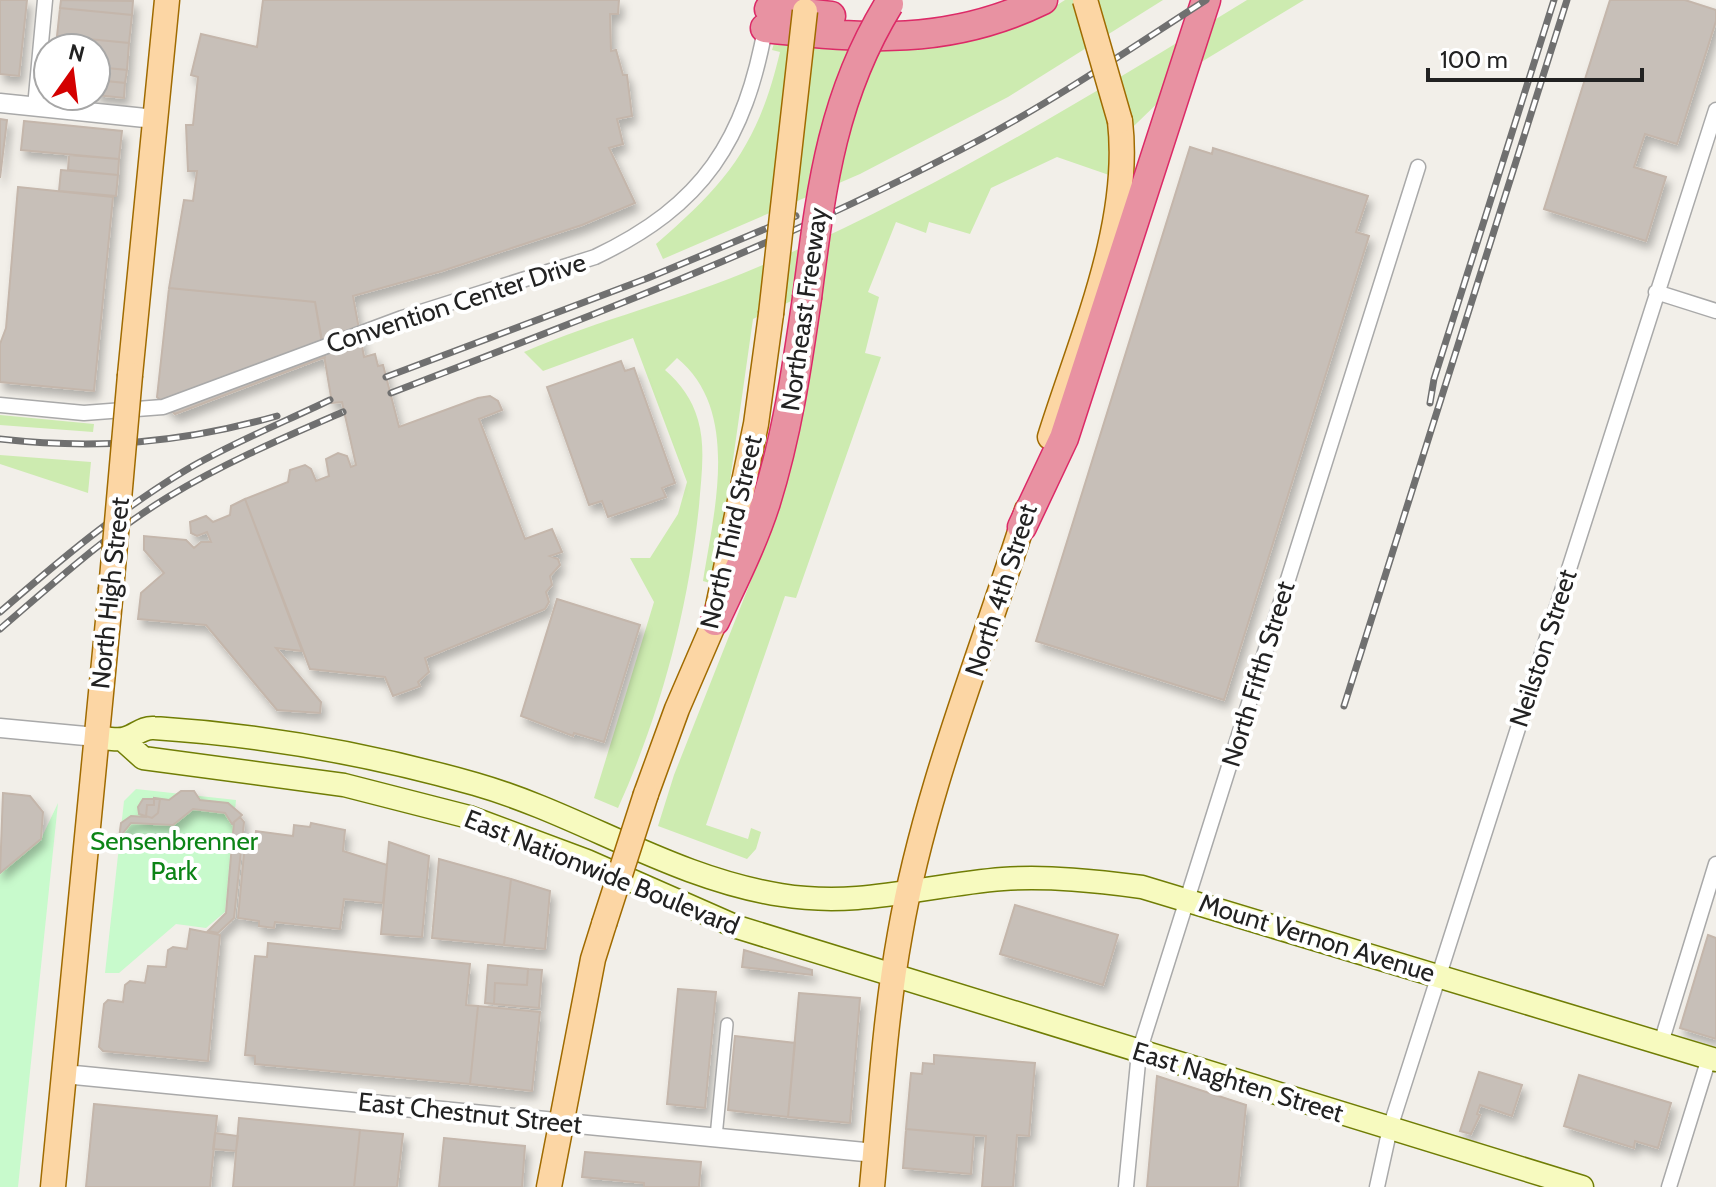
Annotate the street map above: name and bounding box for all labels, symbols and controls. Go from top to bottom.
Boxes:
north arrow [32,32,112,112]
scale bar [1428,32,1642,82]
text: N [66,38,88,68]
text: 100 m [1440,45,1508,74]
street label: Northeast Freeway [774,205,834,413]
street label: Convention Center Drive [322,246,590,360]
street label: North Third Street [693,432,769,632]
street label: North High Street [84,495,136,690]
street label: North 4th Street [958,499,1044,680]
street label: Neilston Street [1502,565,1584,731]
street label: North Fifth Street [1215,577,1301,771]
street label: East Nationwide Boulevard [460,802,744,942]
park label: Sensenbrenner Park [90,825,259,887]
street label: Mount Vernon Avenue [1195,887,1439,989]
street label: East Naghten Street [1129,1035,1348,1129]
street label: East Chestnut Street [357,1085,584,1141]

